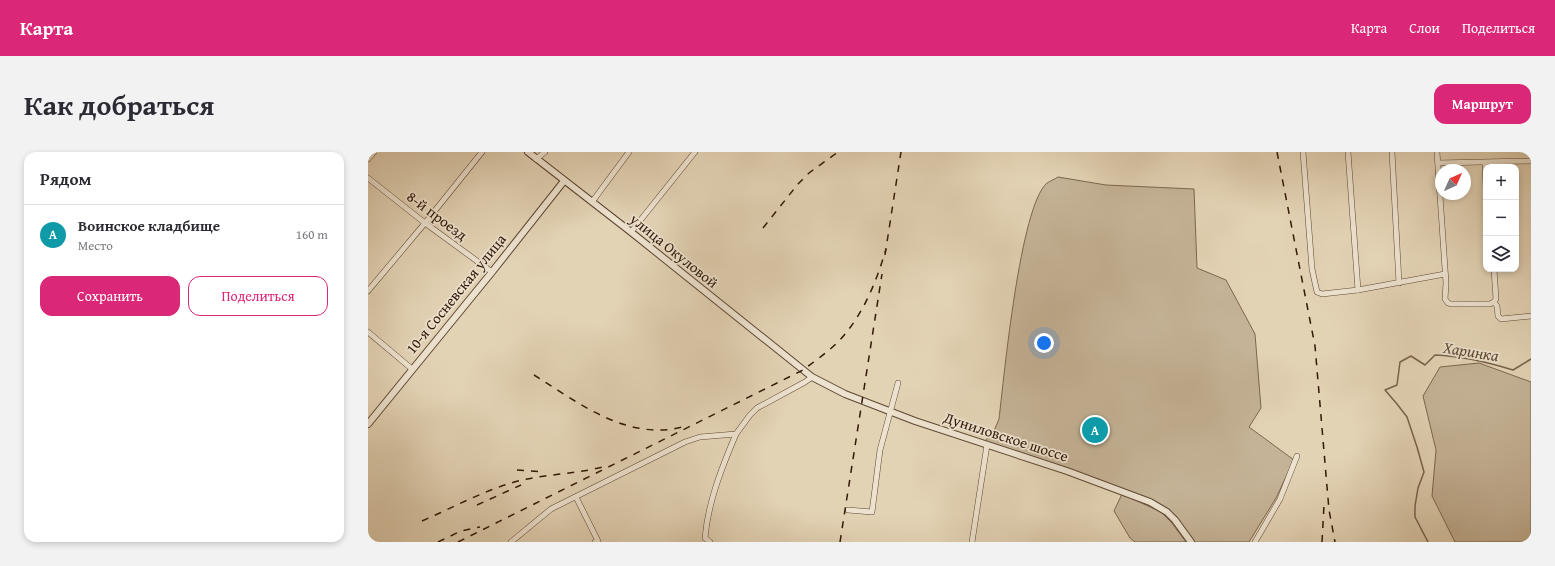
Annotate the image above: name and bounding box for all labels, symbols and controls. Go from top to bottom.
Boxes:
text: Карта [20,14,73,42]
text: Карта [1351,18,1387,38]
text: Слои [1409,18,1440,38]
text: Поделиться [1462,18,1535,38]
text: Как добраться [24,84,214,125]
button: Маршрут [1434,84,1531,124]
north arrow [1435,164,1471,200]
map controls [1483,164,1519,272]
button: + [1483,164,1519,200]
text: Рядом [40,166,91,191]
street label: 8-й проезд [403,186,472,245]
button: − [1483,200,1519,236]
street label: улица Окуловой [625,208,723,293]
text: Воинское кладбище [78,215,220,236]
text: A [49,225,57,244]
text: 160 m [296,225,328,244]
street label: 10-я Сосневская улица [401,229,511,358]
text: Место [78,236,113,255]
button: layers [1483,236,1519,272]
button: Сохранить [40,276,180,316]
button: Поделиться [188,276,328,316]
your location [1034,333,1054,353]
water label: Харинка [1441,335,1501,367]
street label: Дуниловское шоссе [940,406,1071,467]
pin: A [1082,415,1108,445]

